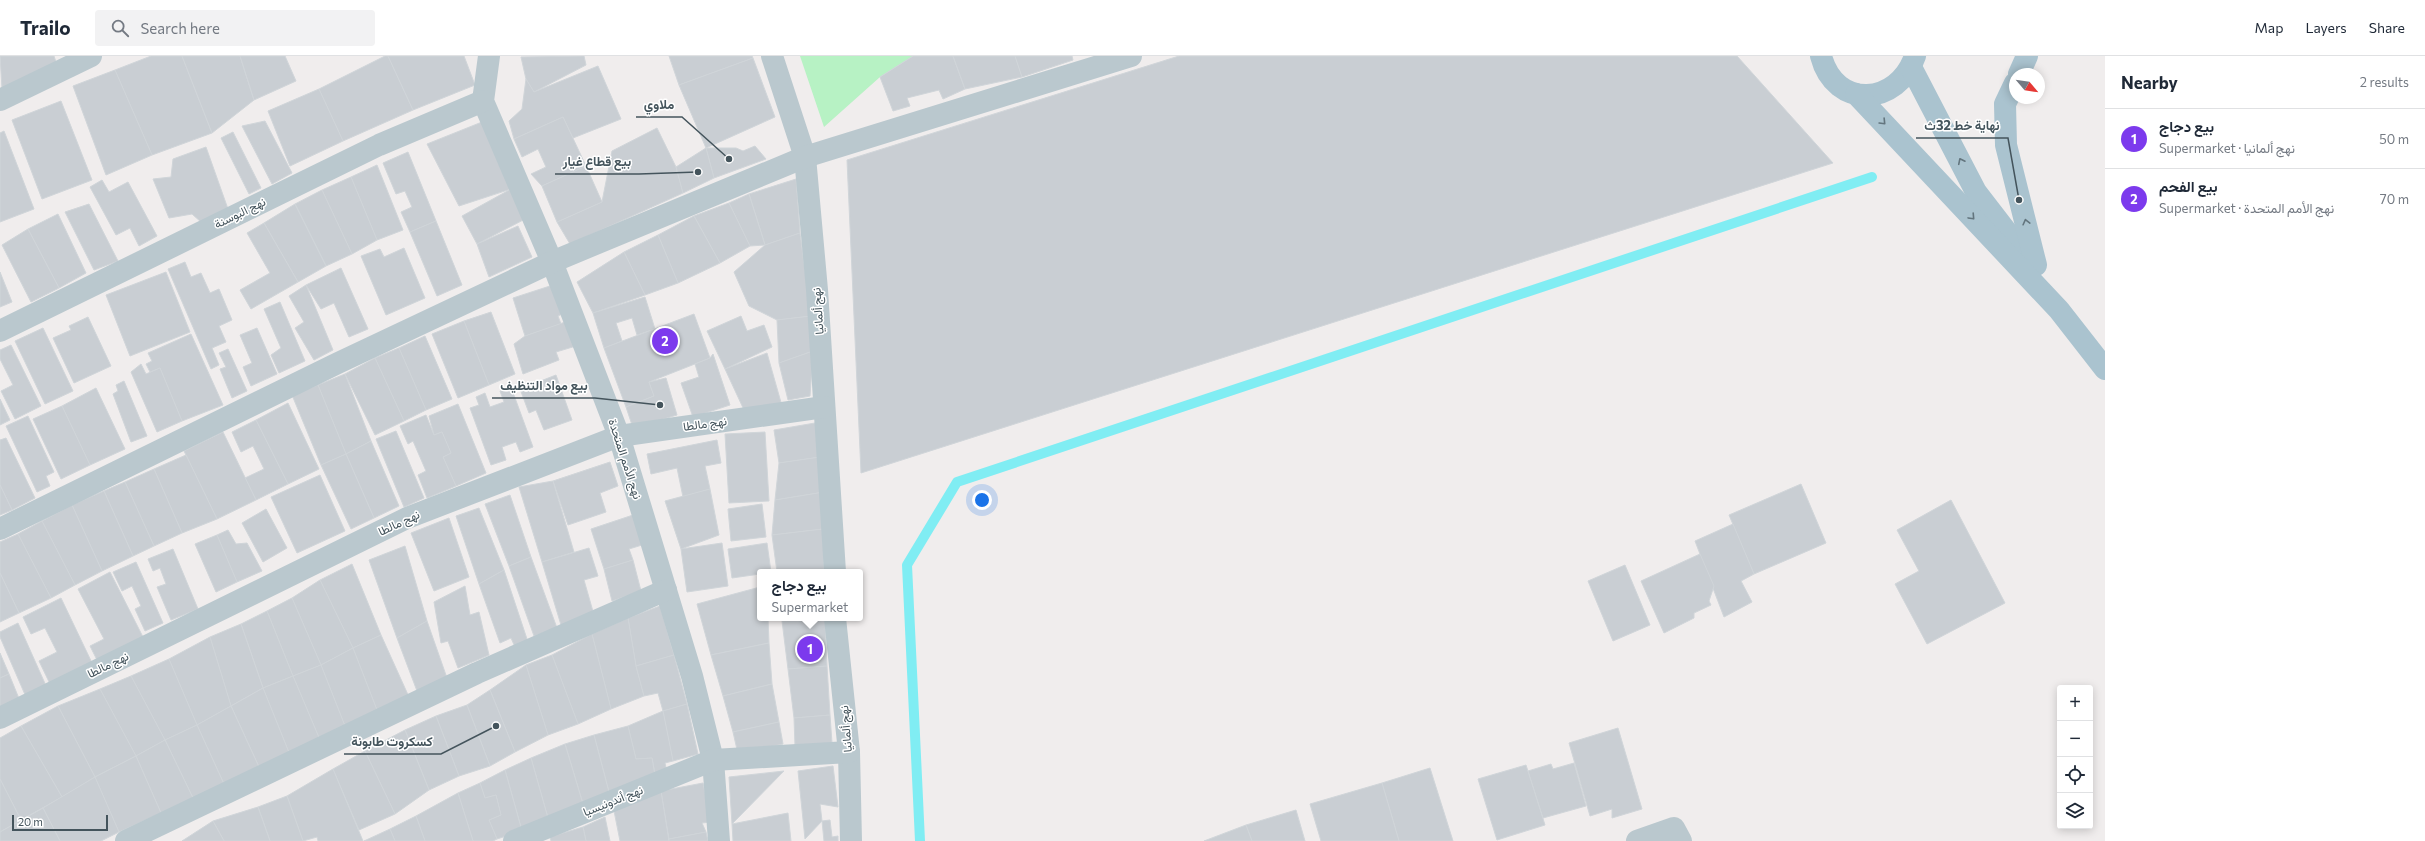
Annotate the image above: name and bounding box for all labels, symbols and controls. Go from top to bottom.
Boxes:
search box [95,10,375,46]
text: Trailo [20,16,71,39]
icon: search [109,17,131,39]
text: Search here [141,19,220,37]
text: Map [2255,19,2283,36]
text: Layers [2305,19,2347,36]
text: Share [2369,19,2405,36]
north arrow [2009,68,2045,104]
text: Nearby [2121,72,2178,93]
text: 2 results [2360,74,2409,90]
callout: ملاوي [636,92,682,117]
text: ملاوي [644,96,674,115]
callout: نهاية خط 32ث [1916,113,2008,138]
one-way arrow [1878,117,1886,125]
text: نهاية خط 32ث [1924,117,2000,134]
text: بيع دجاج [2159,117,2214,135]
text: 1 [2131,131,2137,147]
text: 50 m [2379,131,2409,147]
text: Supermarket · نهج ألمانيا [2159,140,2295,156]
callout: بيع قطاع غيار [555,149,639,174]
text: بيع قطاع غيار [562,153,631,171]
one-way arrow [1958,158,1966,165]
text: بيع الفحم [2159,177,2218,195]
text: 2 [2130,191,2138,207]
text: 70 m [2380,191,2409,207]
street label: نهج البوسنة [212,194,269,233]
text: Supermarket · نهج الأمم المتحدة [2159,200,2334,216]
one-way arrow [1968,212,1975,220]
one-way arrow [2022,219,2031,226]
street label: نهج ألمانيا [808,287,829,335]
pin: 2 [652,326,678,356]
callout: بيع مواد التنظيف [492,373,595,398]
text: بيع مواد التنظيف [500,377,588,395]
street label: نهج مالطا [682,413,728,436]
street label: نهج الأمم المتحدة [604,417,646,501]
your location [972,490,992,510]
street label: نهج مالطا [376,506,423,540]
popup [757,569,863,621]
text: بيع دجاج [772,576,827,594]
text: Supermarket [772,599,848,615]
pin: 1 [797,634,823,664]
street label: نهج مالطا [85,648,132,683]
map controls [2057,685,2093,829]
button: + [2057,685,2093,721]
street label: نهج ألمانيا [836,705,857,753]
button: − [2057,721,2093,757]
callout: كسكروت طابونة [344,729,441,754]
text: كسكروت طابونة [351,733,433,750]
button: locate [2057,757,2093,793]
street label: نهج أندونيسيا [581,782,646,821]
button: layers [2057,793,2093,829]
scale bar [12,813,108,832]
text: 20 m [18,815,43,828]

